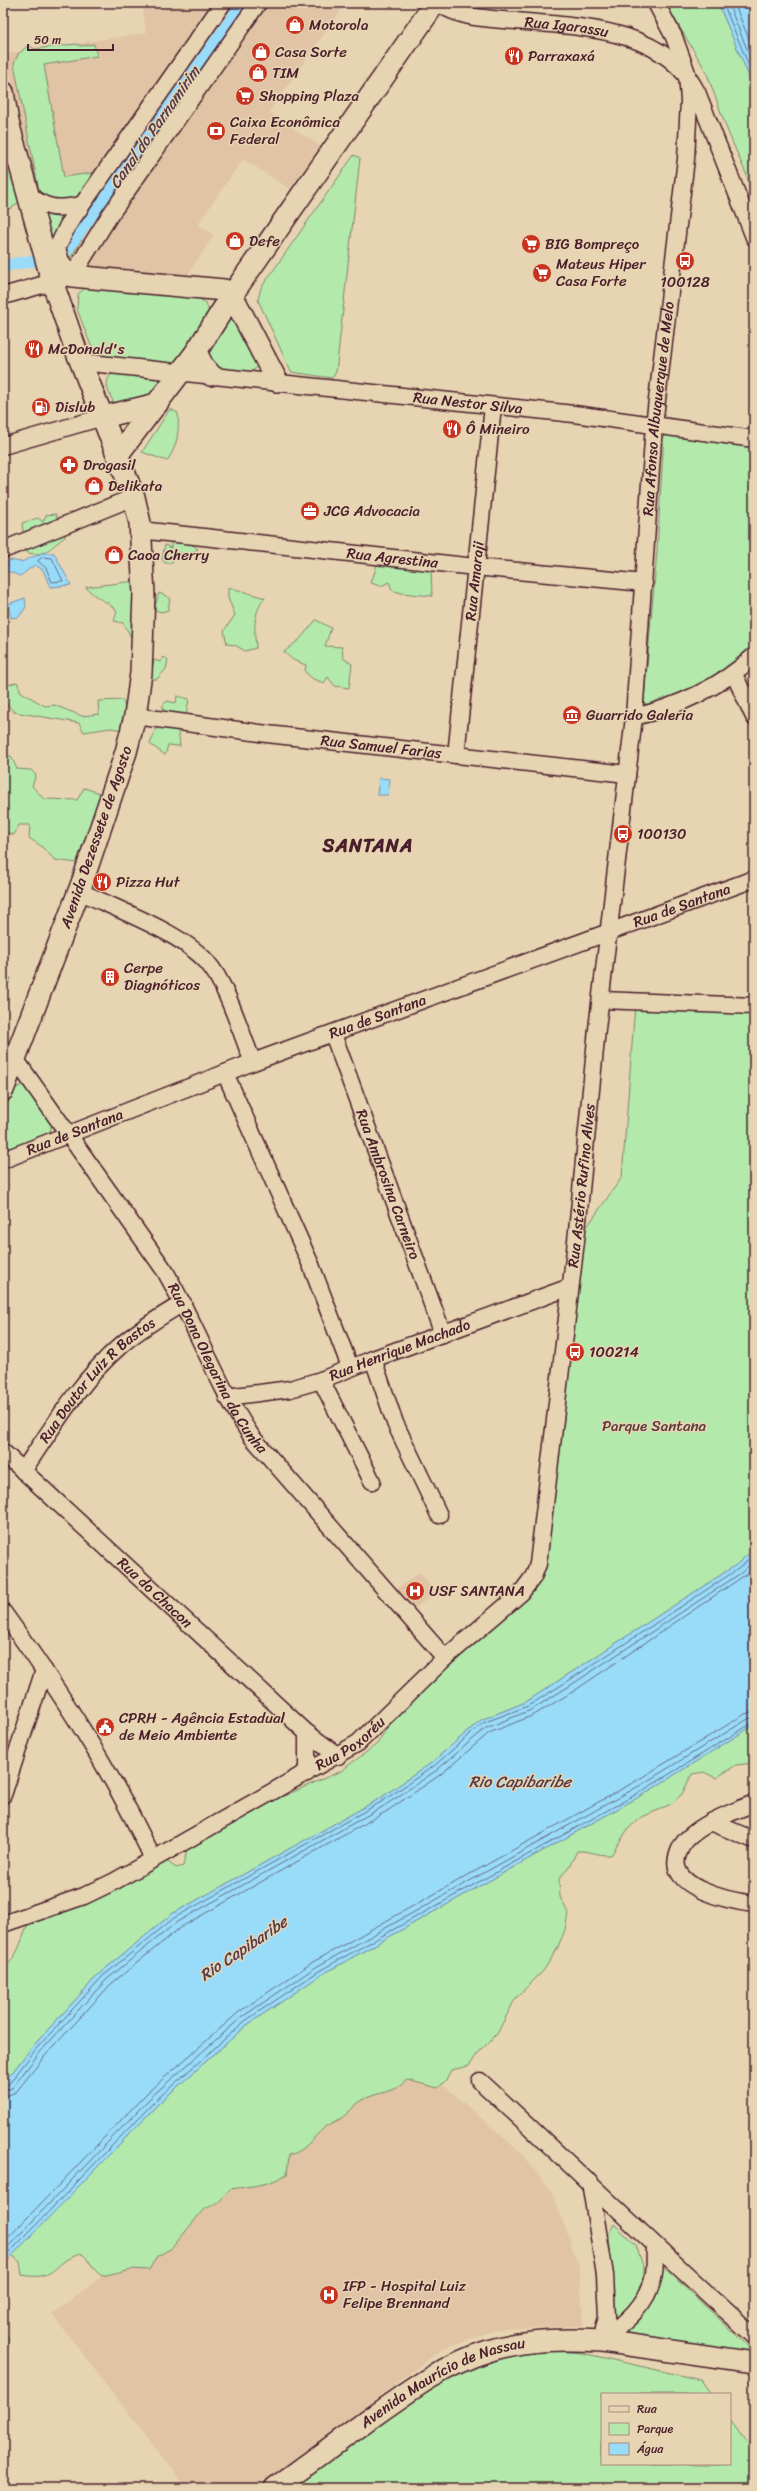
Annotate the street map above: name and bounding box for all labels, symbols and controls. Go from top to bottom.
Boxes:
street label: Rua Igarassu [524,9,611,45]
place label: Motorola [309,12,369,38]
shop icon: Motorola [284,14,306,36]
scale bar [28,26,113,52]
text: 50 m [34,29,61,51]
place label: Casa Sorte [275,39,347,65]
shop icon: Casa Sorte [250,41,272,63]
place label: Parraxaxá [528,43,595,69]
restaurant icon: Parraxaxá [503,45,525,67]
water label: Canal do Parnamirim [101,58,209,195]
place label: TIM [272,60,299,86]
shop icon: TIM [247,62,269,84]
place label: Shopping Plaza [259,83,359,109]
supermarket icon: Shopping Plaza [234,85,256,107]
place label: Caixa Econômica Federal [230,109,340,152]
bank icon: Caixa Econômica Federal [205,120,227,142]
place label: Defe [249,228,280,254]
shop icon: Defe [224,230,246,252]
place label: BIG Bompreço [545,231,640,257]
supermarket icon: BIG Bompreço [520,233,542,255]
bus stop icon: 100128 [674,250,696,272]
place label: Mateus Hiper Casa Forte [556,251,646,294]
supermarket icon: Mateus Hiper Casa Forte [531,262,553,284]
place label: 100128 [660,269,710,295]
street label: Rua Afonso Albuquerque de Melo [635,299,682,517]
place label: McDonald's [48,336,125,362]
restaurant icon: McDonald's [23,338,45,360]
street label: Rua Nestor Silva [412,384,524,422]
place label: Dislub [55,394,95,420]
fuel station icon: Dislub [30,396,52,418]
place label: Ô Mineiro [466,416,530,442]
restaurant icon: Ô Mineiro [441,418,463,440]
place label: Drogasil [83,452,136,478]
pharmacy icon: Drogasil [58,454,80,476]
place label: Delikata [108,473,163,499]
shop icon: Delikata [83,475,105,497]
place label: JCG Advocacia [323,498,421,524]
office icon: JCG Advocacia [299,500,321,522]
street label: Rua Amaraji [457,539,492,622]
street label: Rua Agrestina [345,540,440,576]
place label: Caoa Cherry [128,542,209,568]
shop icon: Caoa Cherry [103,544,125,566]
place label: Guarrido Galeria [586,702,693,728]
museum icon: Guarrido Galeria [561,704,583,726]
street label: Rua Samuel Farias [319,727,443,766]
street label: Avenida Dezessete de Agosto [52,742,140,933]
place label: 100130 [637,821,687,847]
bus stop icon: 100130 [612,823,634,845]
district label: SANTANA [322,829,413,862]
place label: Pizza Hut [116,869,181,895]
restaurant icon: Pizza Hut [91,871,113,893]
street label: Rua de Santana [629,876,735,935]
place label: Cerpe Diagnóticos [124,955,200,998]
building icon: Cerpe Diagnóticos [99,966,121,988]
street label: Rua de Santana [325,987,430,1046]
street label: Rua de Santana [23,1101,127,1163]
street label: Rua Astério Rufino Alves [560,1102,603,1269]
street label: Rua Ambrosina Carneiro [349,1105,428,1264]
street label: Rua Dona Olegarina da Cunha [161,1278,275,1460]
street label: Rua Doutor Luiz R Bastos [32,1310,161,1449]
street label: Rua Henrique Machado [325,1311,475,1388]
place label: 100214 [589,1339,639,1365]
bus stop icon: 100214 [564,1341,586,1363]
park label: Parque Santana [602,1413,706,1439]
street label: Rua do Chacon [111,1550,199,1635]
place label: USF SANTANA [429,1578,525,1604]
hospital icon: USF SANTANA [404,1580,426,1602]
place label: CPRH - Agência Estadual de Meio Ambiente [119,1705,286,1748]
street label: Rua Poxoréu [310,1710,392,1778]
public building icon: CPRH - Agência Estadual de Meio Ambiente [94,1716,116,1738]
water label: Rio Capibaribe [469,1767,573,1796]
water label: Rio Capibaribe [193,1907,295,1989]
place label: IFP - Hospital Luiz Felipe Brennand [342,2273,467,2316]
hospital icon: IFP - Hospital Luiz Felipe Brennand [318,2284,340,2306]
street label: Avenida Maurício de Nassau [354,2330,527,2435]
legend [601,2393,731,2465]
text: Rua [637,2398,658,2420]
text: Parque [637,2418,674,2440]
text: Água [636,2438,664,2460]

